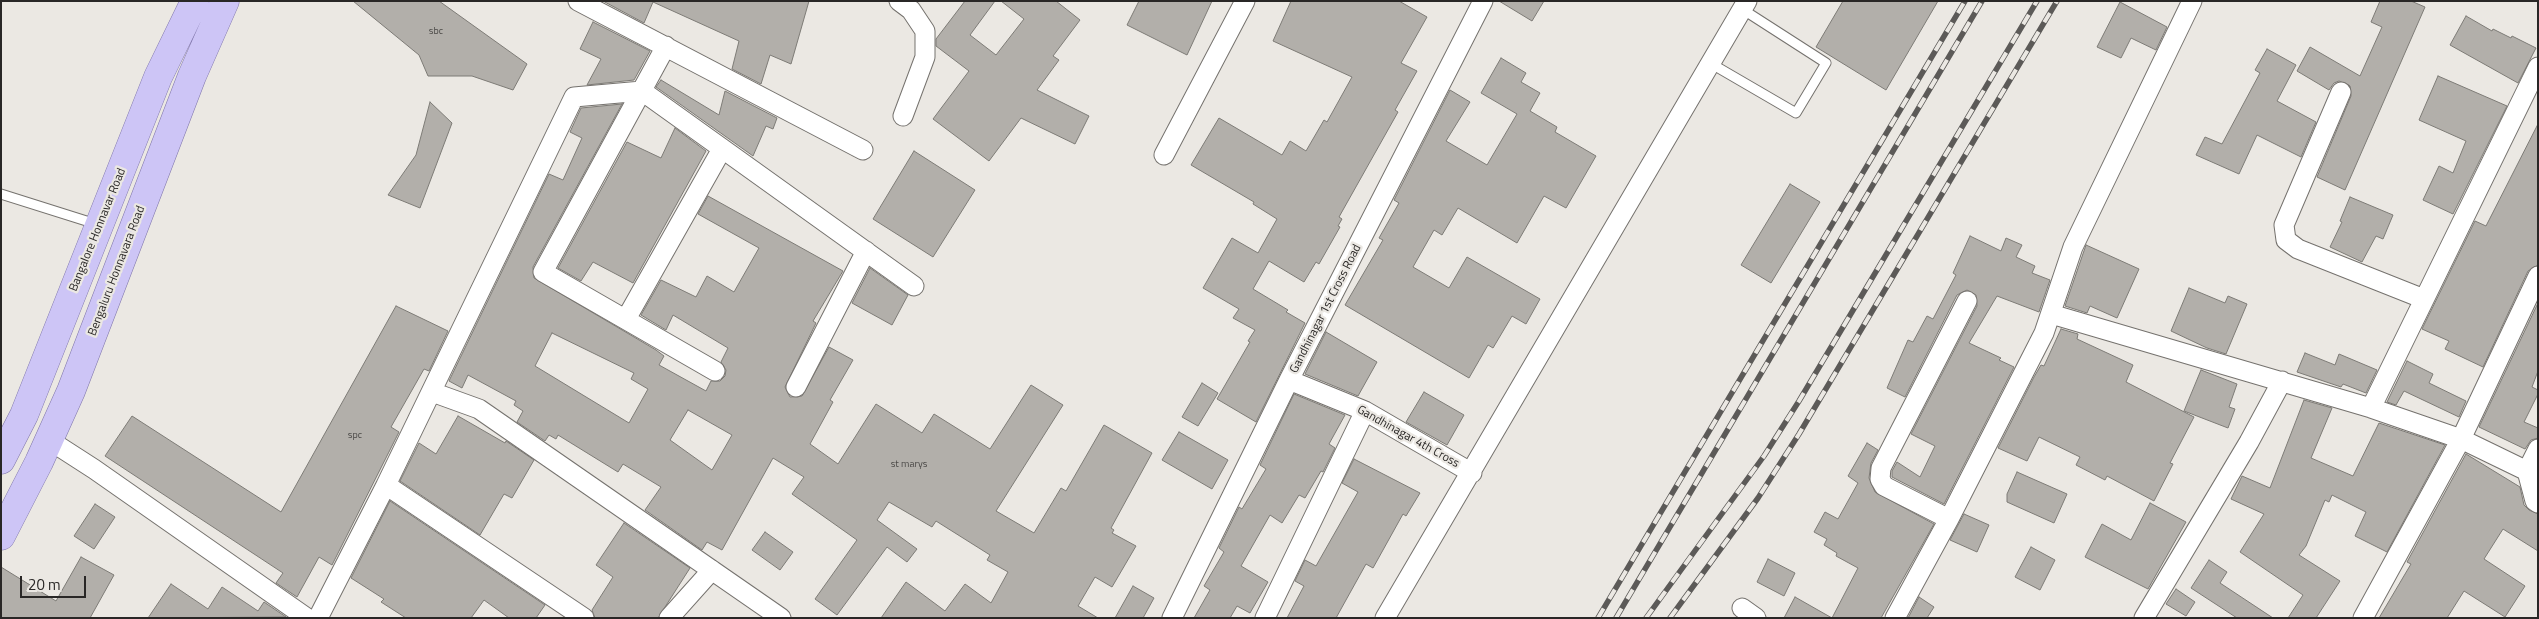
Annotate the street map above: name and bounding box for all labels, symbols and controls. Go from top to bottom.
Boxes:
house number: sbc [429,26,443,38]
street label: Bangalore Honnavar Road [67,166,129,294]
street label: Bengaluru Honnavara Road [86,204,148,338]
street label: Gandhinagar 1st Cross Road [1287,242,1365,376]
street label: Gandhinagar 4th Cross [1354,403,1462,471]
house number: spc [348,430,362,442]
house number: st marys [891,459,927,471]
scale bar [22,566,89,598]
text: 20 m [28,573,61,596]

